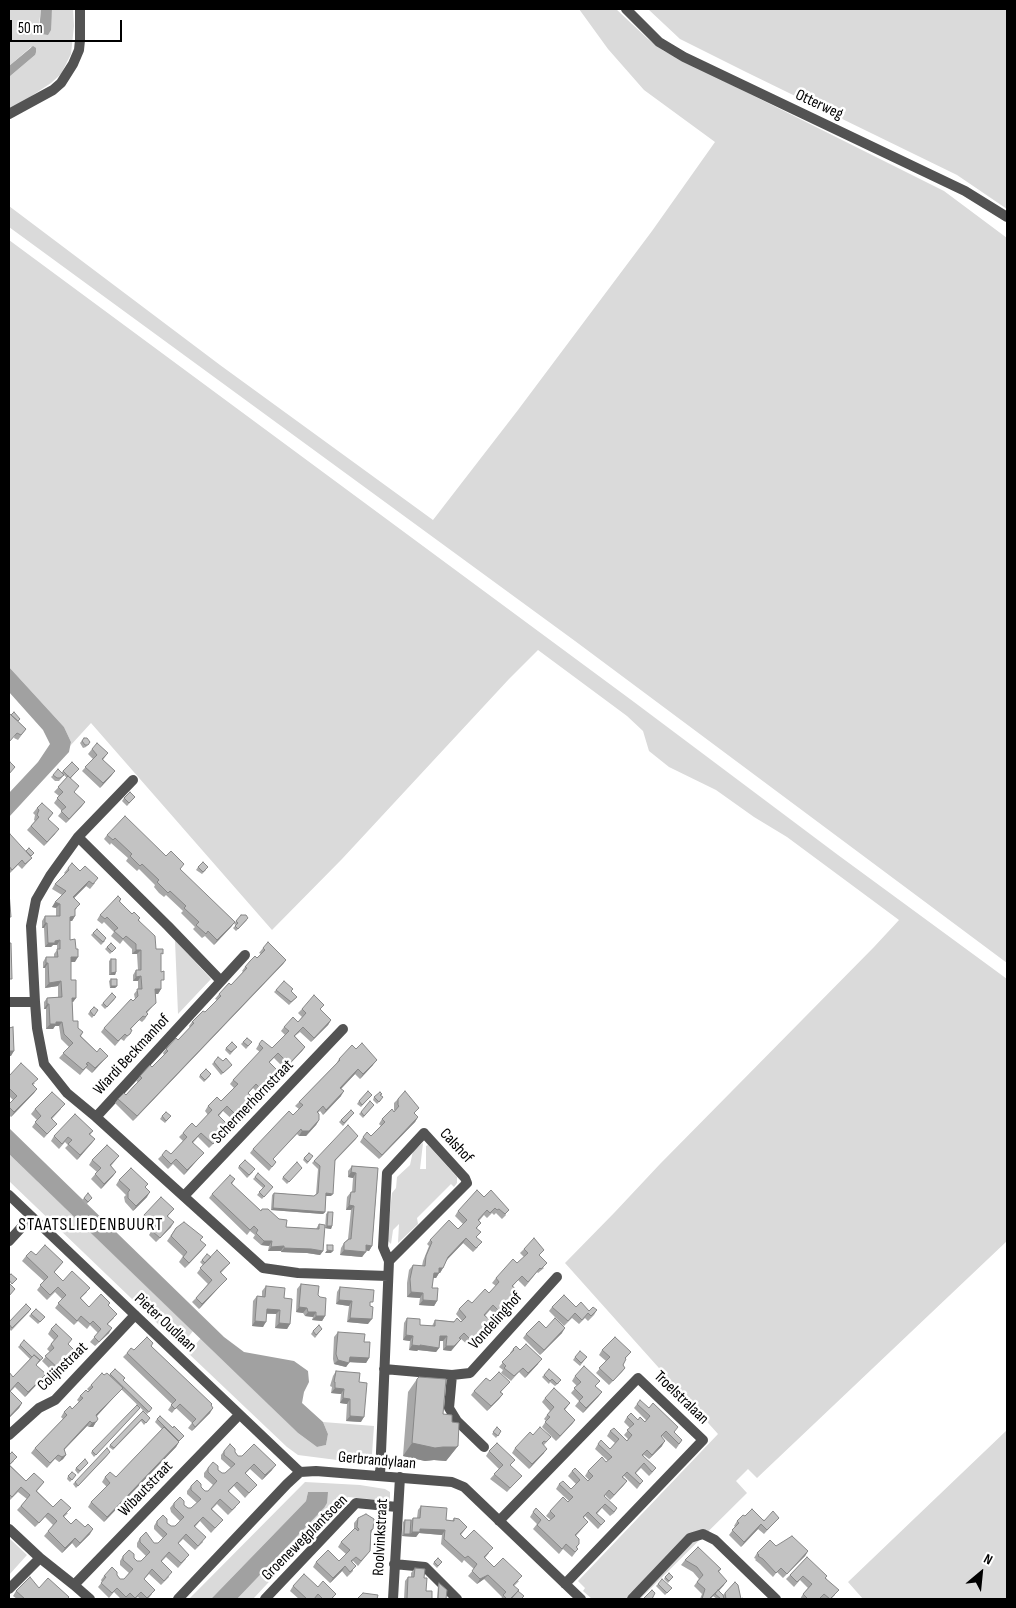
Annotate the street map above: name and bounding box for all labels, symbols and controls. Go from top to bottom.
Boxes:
scale bar [12,10,125,42]
text: 50 m [18,19,43,38]
street label: Otterweg [792,86,846,124]
street label: Wiardi Beckmanhof [90,1011,174,1099]
street label: Schermerhornstraat [208,1056,298,1148]
street label: Calshof [435,1125,477,1167]
district label: STAATSLIEDENBUURT [16,1214,166,1236]
street label: Vondelinghof [465,1288,527,1354]
street label: Pieter Oudlaan [130,1289,200,1357]
street label: Colijnstraat [34,1338,92,1396]
street label: Troelstralaan [650,1367,712,1429]
street label: Gerbrandylaan [337,1448,417,1474]
street label: Wibautstraat [115,1457,177,1521]
street label: Groenewegplantsoen [258,1491,352,1585]
street label: Roolvinkstraat [369,1498,393,1576]
north arrow [956,1548,1006,1598]
text: N [981,1550,996,1569]

